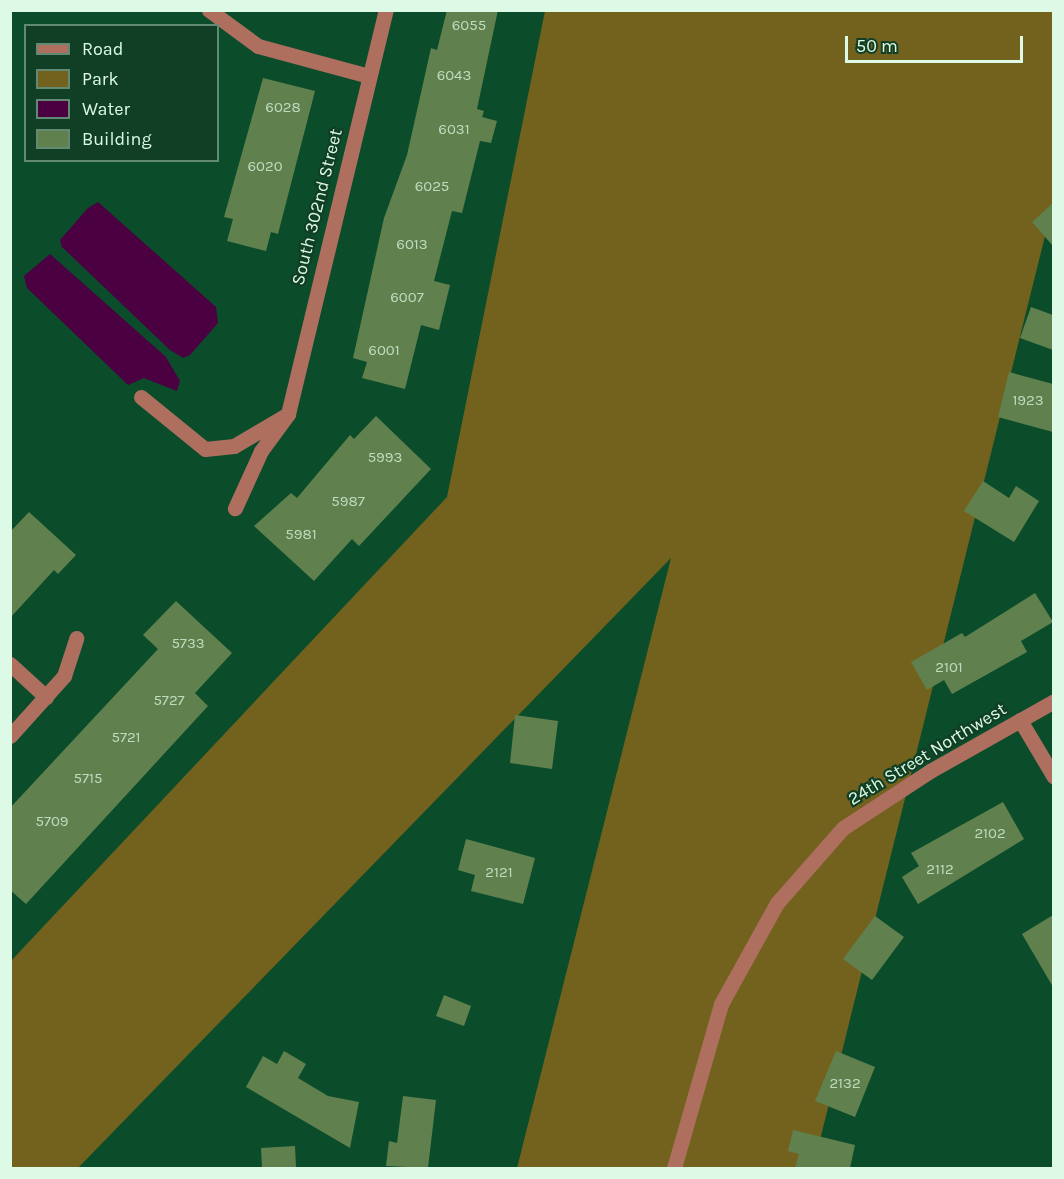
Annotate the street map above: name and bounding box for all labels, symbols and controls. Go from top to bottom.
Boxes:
house number: 6055 [452,17,486,35]
legend [24,24,219,162]
scale bar [848,24,1026,62]
text: 50 m [856,35,898,57]
text: Road [82,38,123,60]
house number: 6043 [437,67,471,85]
text: Park [82,68,119,90]
text: Water [82,98,130,120]
house number: 6028 [265,99,301,117]
house number: 6031 [438,121,470,139]
street label: South 302nd Street [287,127,347,287]
text: Building [82,128,152,150]
house number: 6020 [247,158,283,176]
house number: 6025 [415,178,449,196]
house number: 6013 [396,236,428,254]
house number: 6007 [390,289,424,307]
house number: 6001 [368,342,400,360]
house number: 1923 [1012,392,1044,410]
house number: 5993 [368,449,402,467]
house number: 5987 [331,493,365,511]
house number: 5981 [285,526,317,544]
house number: 5733 [171,635,205,653]
house number: 2101 [935,659,963,677]
house number: 5727 [153,692,185,710]
street label: 24th Street Northwest [844,698,1010,810]
house number: 5721 [111,729,141,747]
house number: 5715 [74,770,102,788]
house number: 5709 [35,813,69,831]
house number: 2102 [974,825,1006,843]
house number: 2112 [926,861,954,879]
house number: 2121 [485,864,513,882]
house number: 2132 [829,1075,861,1093]

